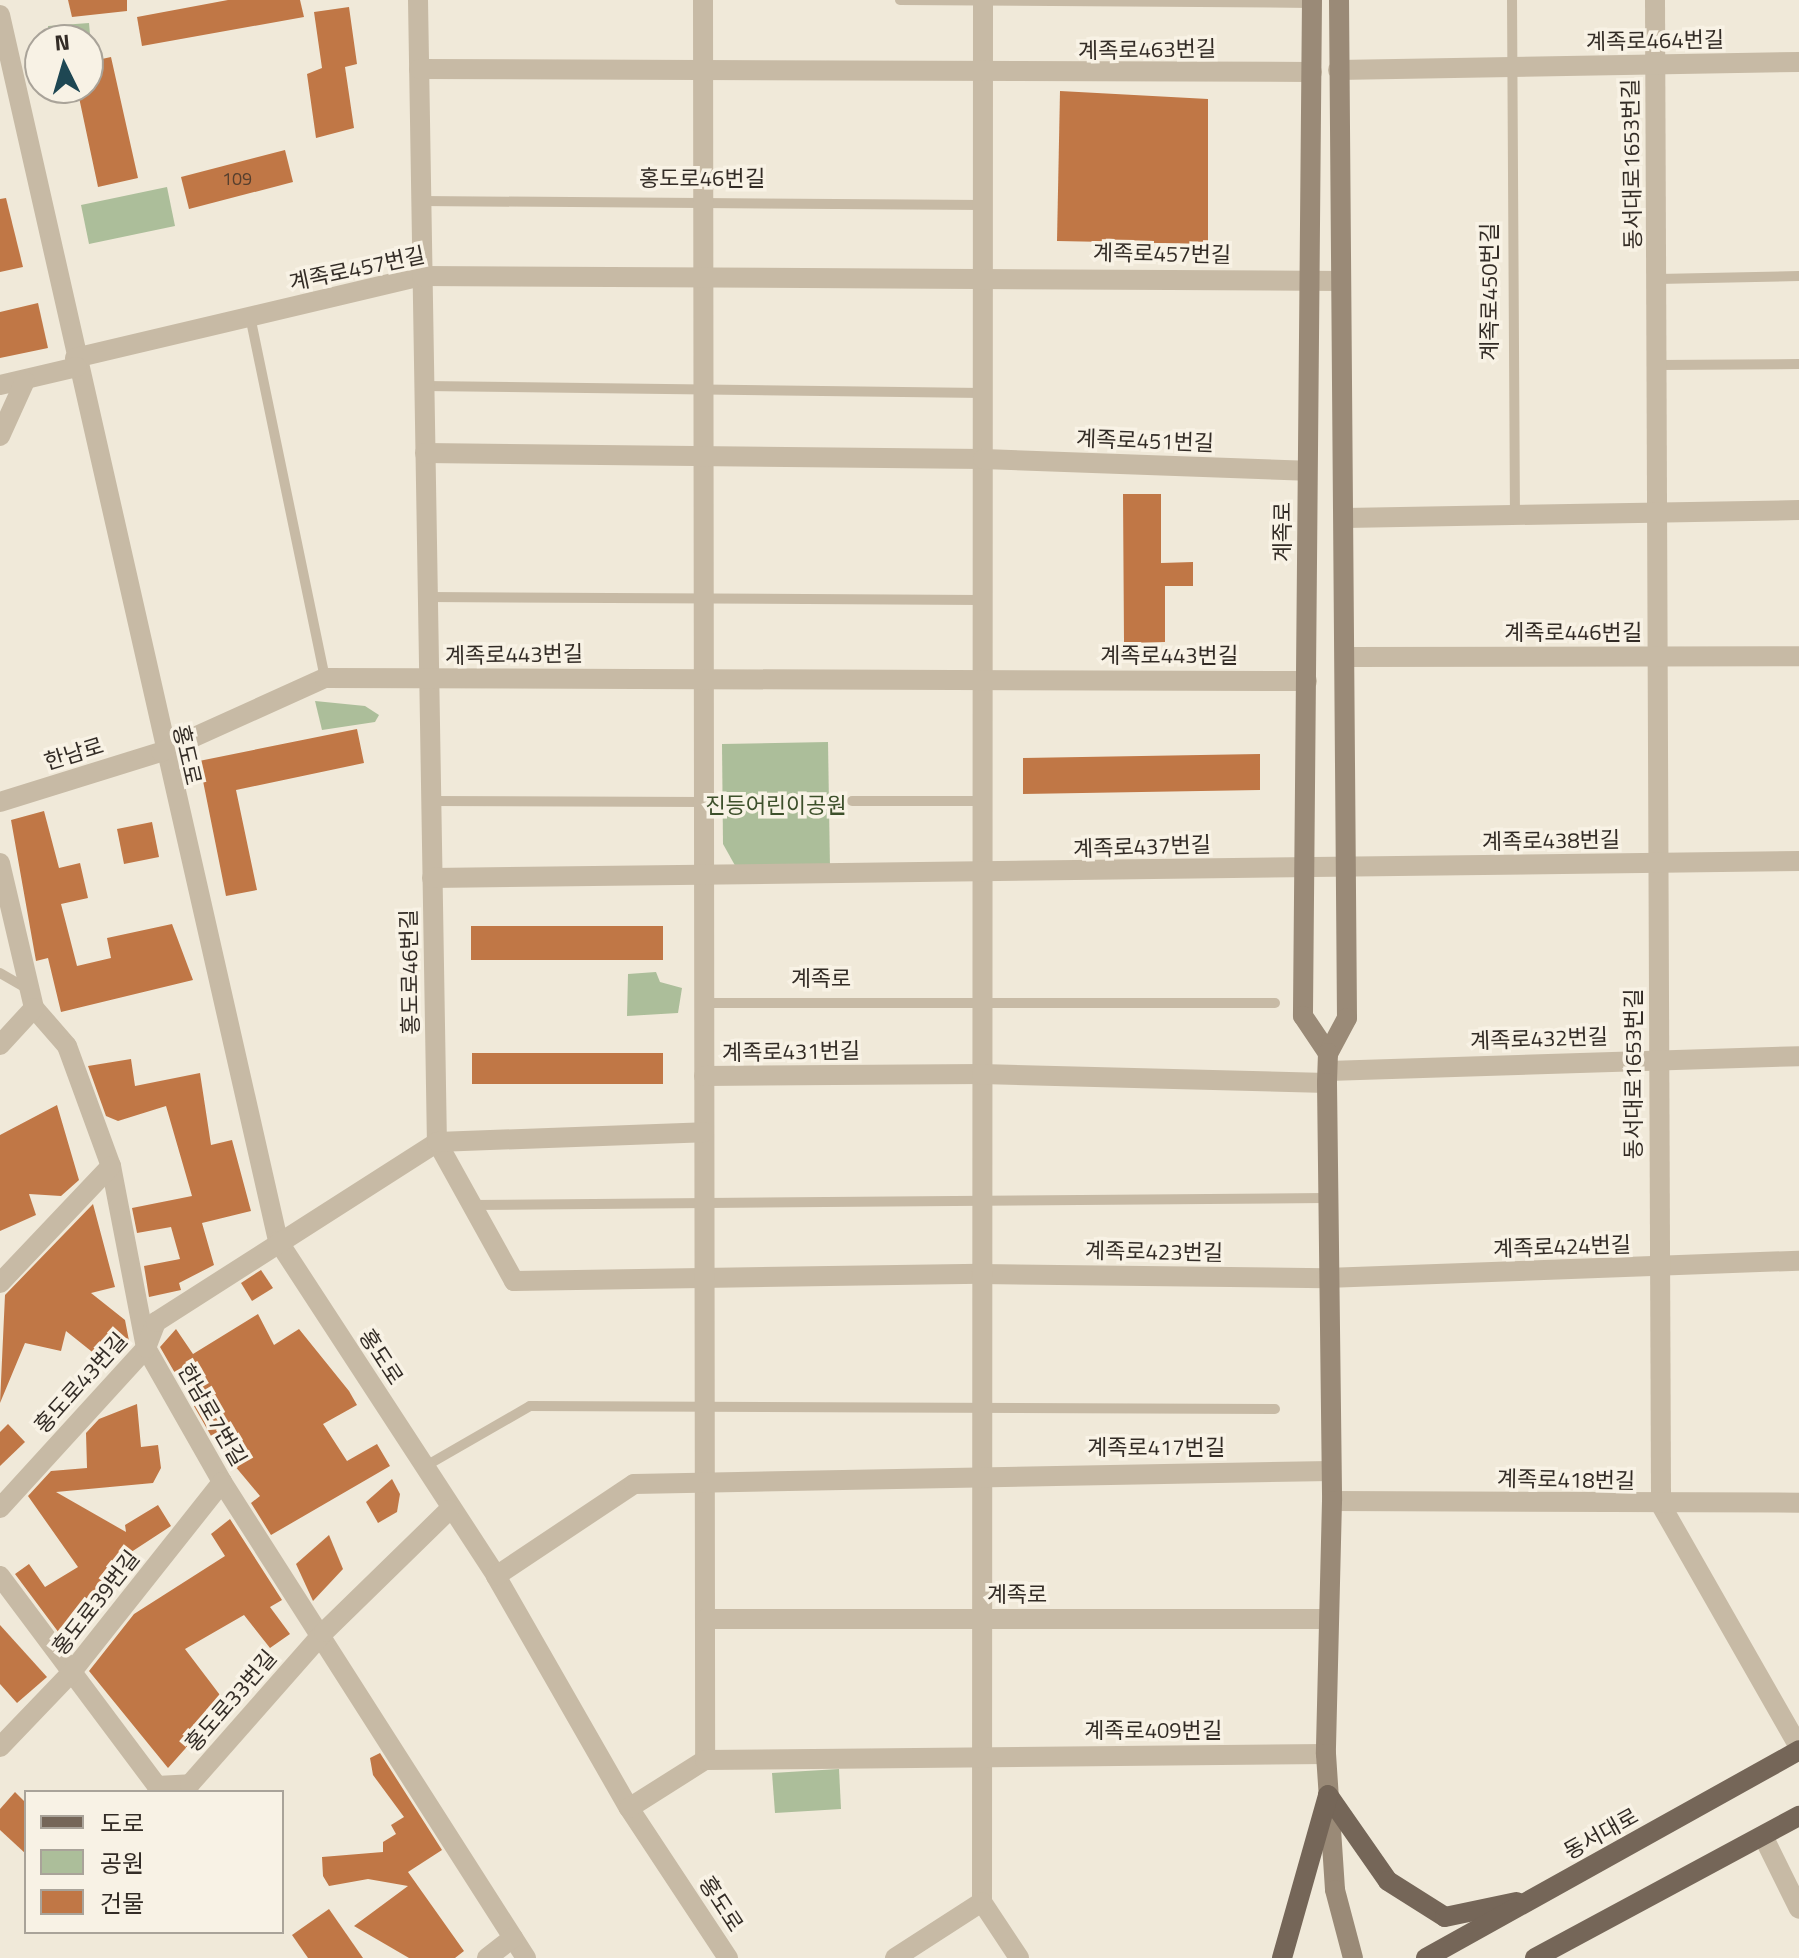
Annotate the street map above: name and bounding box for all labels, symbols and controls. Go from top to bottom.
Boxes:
north arrow [24,24,104,104]
text: N [53,24,71,60]
street label: 계족로464번길 [1586,27,1724,55]
street label: 계족로463번길 [1078,36,1216,64]
street label: 동서대로1653번길 [1617,78,1647,250]
street label: 홍도로46번길 [639,166,765,192]
house number: 109 [222,168,252,190]
street label: 계족로450번길 [1477,223,1503,361]
street label: 계족로457번길 [1093,240,1231,268]
street label: 계족로457번길 [287,242,427,296]
street label: 계족로451번길 [1076,425,1214,457]
street label: 계족로 [1270,502,1296,562]
street label: 계족로446번길 [1504,620,1642,646]
street label: 계족로443번길 [445,641,583,669]
street label: 계족로443번길 [1100,643,1238,669]
street label: 홍도로 [167,722,207,788]
street label: 한남로 [41,733,107,775]
park label: 진등어린이공원 [705,793,847,819]
street label: 계족로438번길 [1482,827,1620,855]
street label: 계족로437번길 [1073,831,1211,863]
street label: 홍도로46번길 [396,909,424,1035]
street label: 계족로 [791,966,851,992]
street label: 동서대로1653번길 [1621,989,1647,1159]
street label: 계족로432번길 [1470,1023,1608,1055]
street label: 계족로431번길 [722,1038,860,1066]
street label: 계족로424번길 [1493,1231,1631,1263]
street label: 계족로423번길 [1085,1238,1223,1266]
street label: 홍도로 [353,1324,409,1390]
street label: 홍도로43번길 [29,1327,133,1439]
street label: 한남로7번길 [172,1359,252,1471]
street label: 계족로417번길 [1087,1435,1225,1461]
street label: 계족로418번길 [1497,1466,1635,1494]
street label: 홍도로39번길 [47,1545,145,1661]
street label: 계족로 [987,1582,1047,1608]
street label: 홍도로33번길 [180,1645,282,1757]
street label: 계족로409번길 [1084,1718,1222,1744]
legend [24,1790,284,1934]
street label: 동서대로 [1559,1803,1643,1865]
text: 도로 [100,1805,144,1841]
text: 공원 [100,1845,144,1881]
street label: 홍도로 [693,1871,749,1937]
text: 건물 [100,1885,144,1921]

